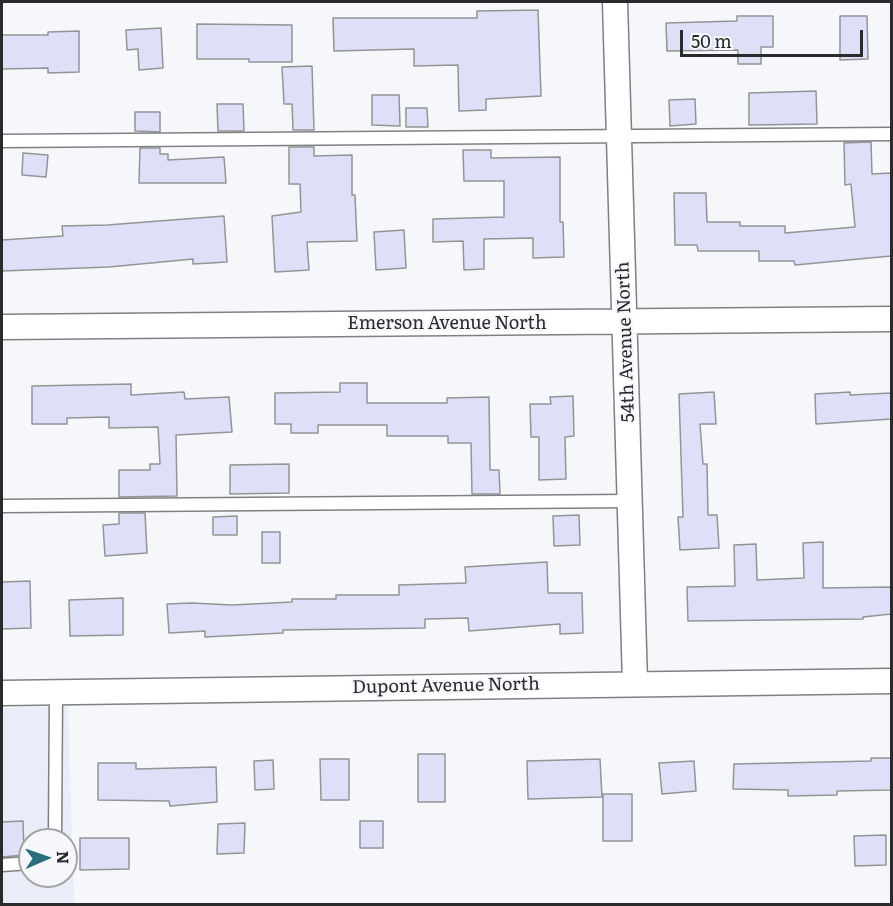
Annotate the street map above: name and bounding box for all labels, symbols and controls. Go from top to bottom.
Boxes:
scale bar [683,18,866,56]
text: 50 m [691,27,732,54]
street label: 54th Avenue North [612,261,640,423]
street label: Emerson Avenue North [347,313,547,335]
street label: Dupont Avenue North [352,674,540,698]
north arrow [18,828,78,888]
text: N [52,850,76,865]

